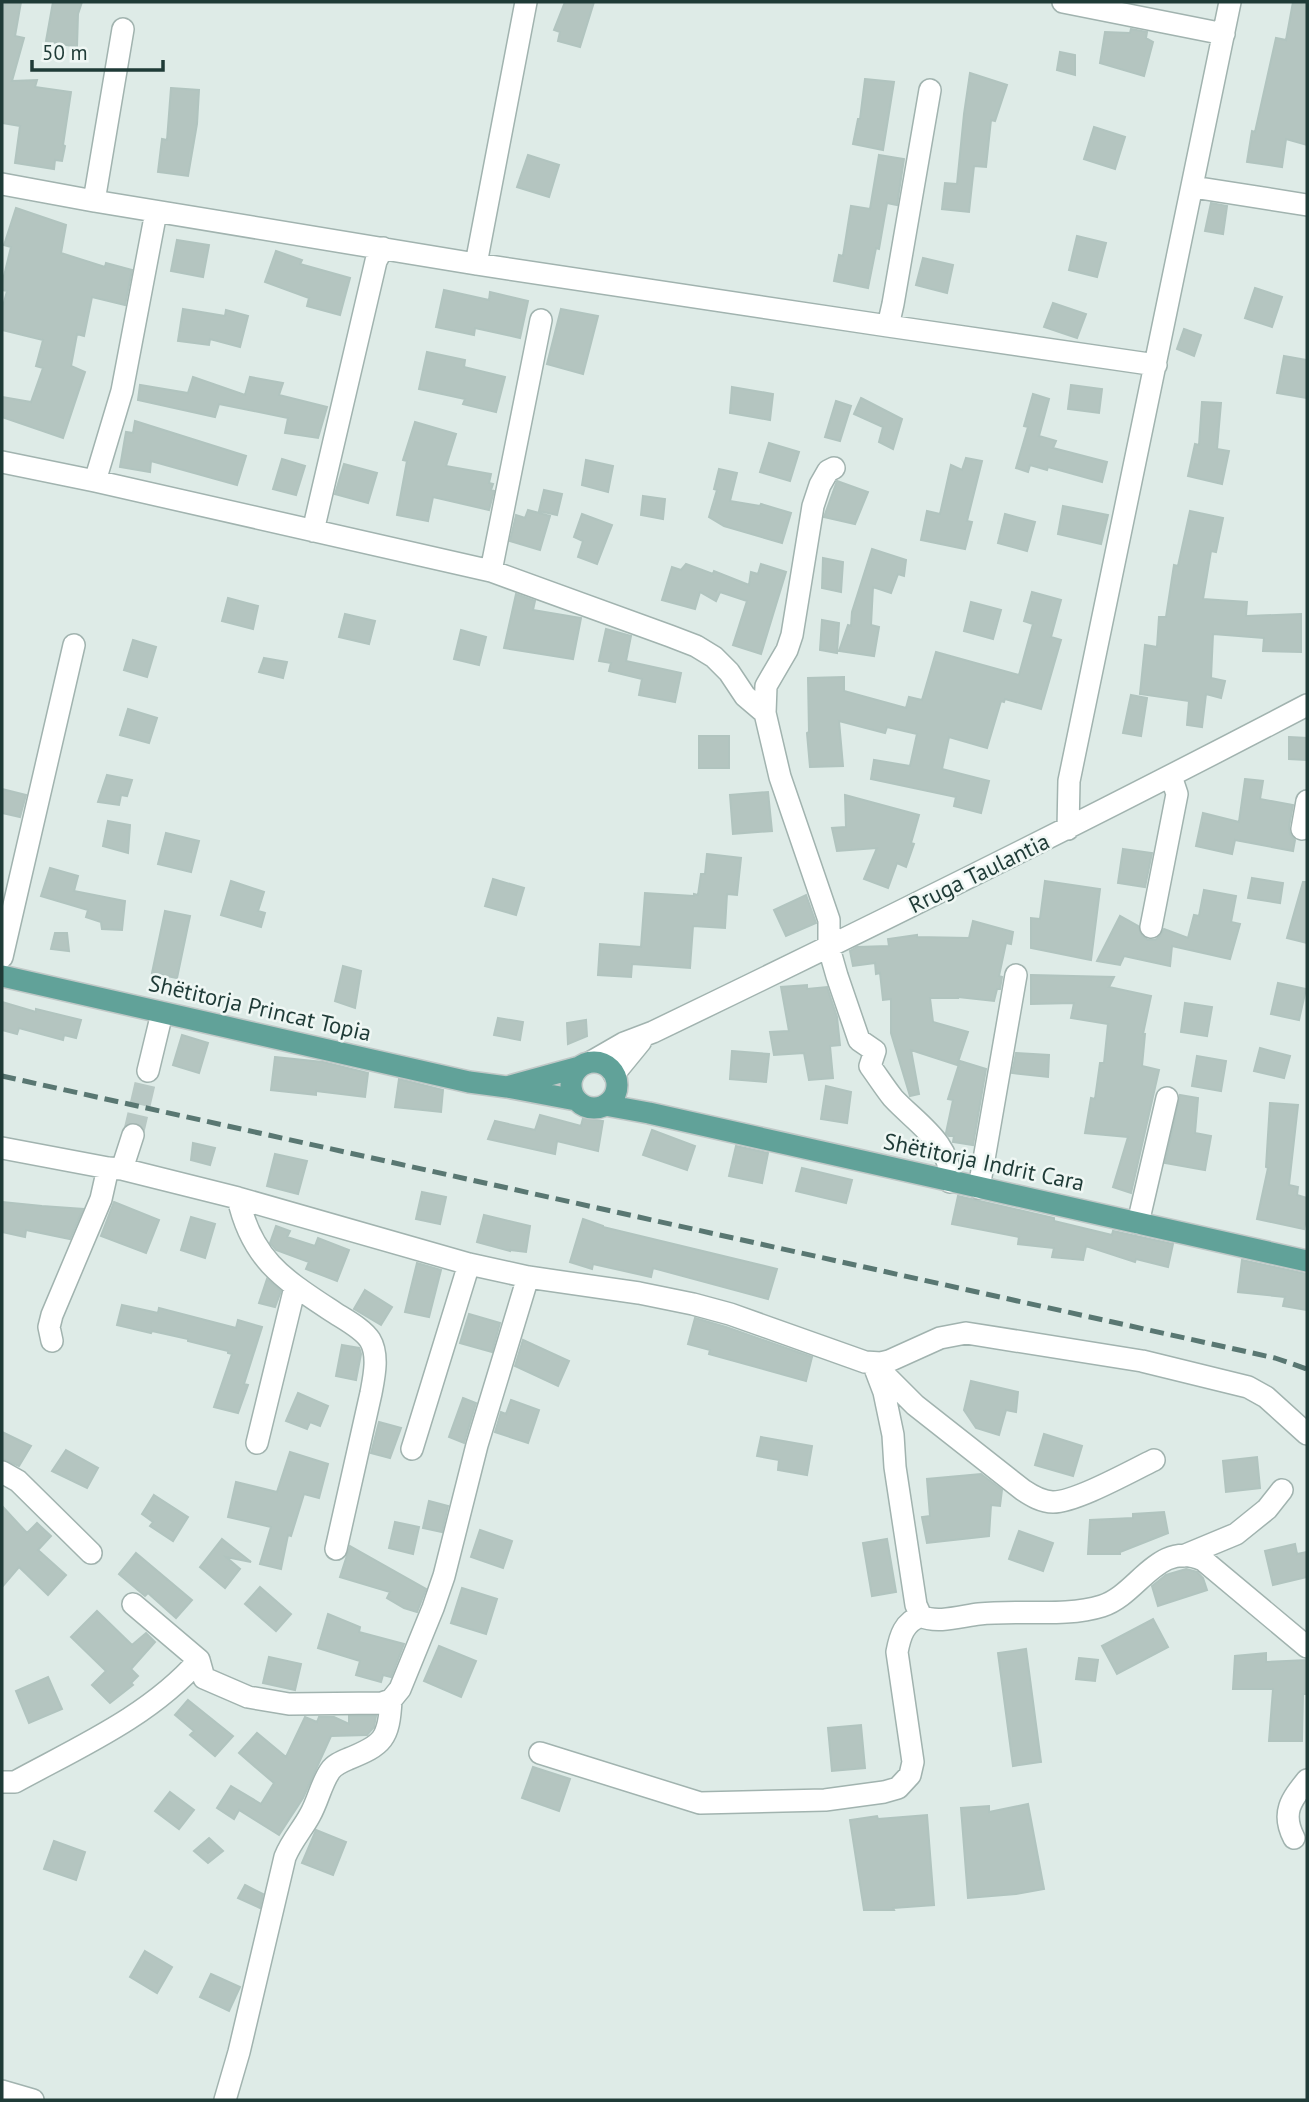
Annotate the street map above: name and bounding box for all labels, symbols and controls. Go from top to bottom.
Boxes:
scale bar [32,28,163,72]
text: 50 m [42,39,88,66]
street label: Rruga Taulantia [904,826,1054,919]
street label: Shëtitorja Princat Topia [146,968,374,1047]
street label: Shëtitorja Indrit Cara [881,1126,1087,1197]

